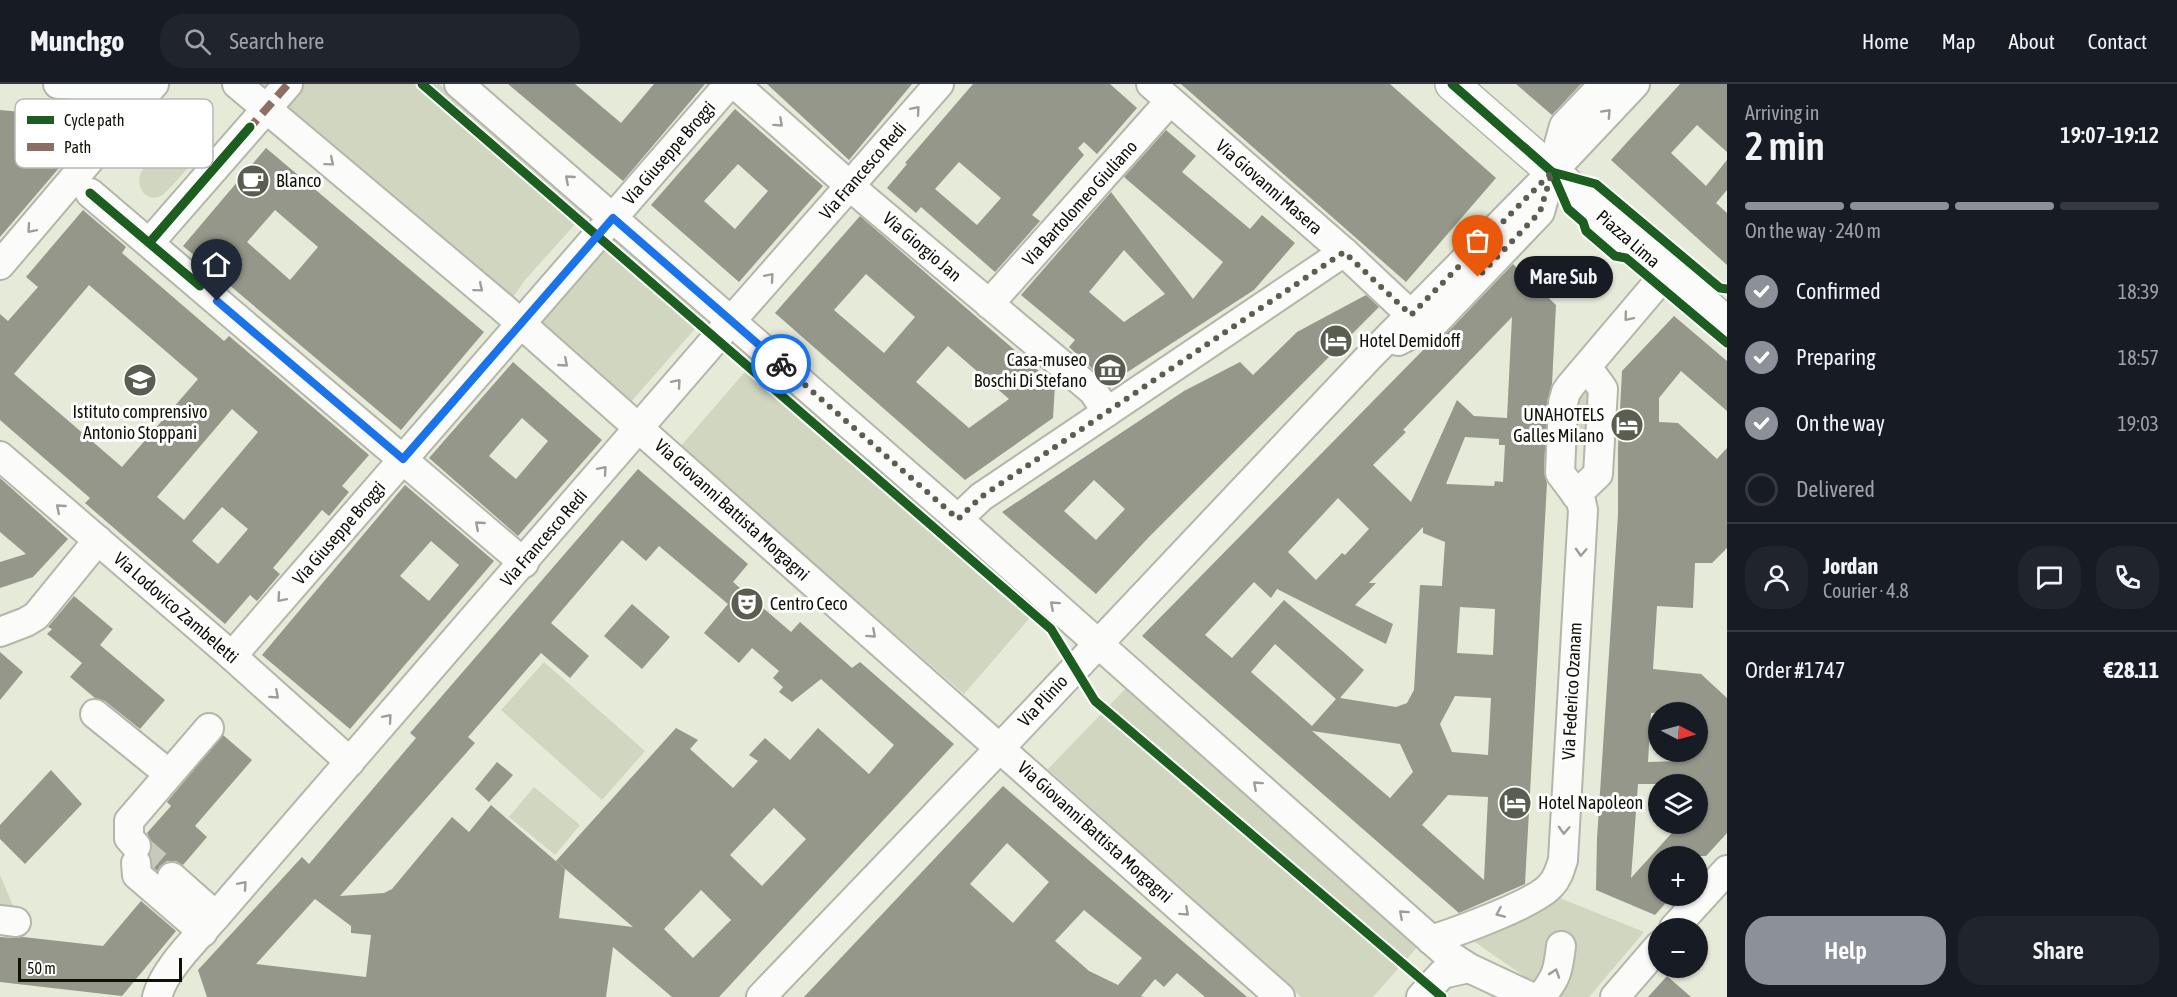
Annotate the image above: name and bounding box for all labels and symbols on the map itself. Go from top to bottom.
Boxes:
street label: Via Giuseppe Broggi [618,97,719,209]
legend [15,99,213,168]
one-way arrow [909,106,920,117]
one-way arrow [1600,110,1611,120]
text: Cycle path [64,111,124,130]
one-way arrow [772,116,783,127]
street label: Via Francesco Redi [815,118,910,223]
street label: Via Giovanni Masera [1212,135,1327,238]
street label: Via Bartolomeo Giuliano [1018,136,1141,270]
text: Path [64,138,91,156]
one-way arrow [323,155,334,166]
cafe icon: Blanco [235,163,271,199]
place label: Blanco [276,170,322,191]
one-way arrow [565,176,576,187]
street label: Piazza Lima [1592,205,1664,272]
street label: Via Giorgio Jan [879,208,966,286]
pin [1452,215,1503,277]
one-way arrow [27,222,38,233]
pin [191,239,242,301]
callout: Mare Sub [1514,256,1613,298]
one-way arrow [762,273,773,284]
one-way arrow [472,280,483,291]
one-way arrow [1625,310,1636,321]
hotel icon: Hotel Demidoff [1318,323,1354,359]
place label: Hotel Demidoff [1359,330,1461,351]
courier [751,334,811,394]
place label: Casa-museo Boschi Di Stefano [974,349,1087,391]
museum icon: Casa-museo Boschi Di Stefano [1092,352,1128,388]
one-way arrow [558,355,569,366]
school or university icon: Istituto comprensivo Antonio Stoppani [122,362,158,398]
one-way arrow [670,379,681,390]
place label: Istituto comprensivo Antonio Stoppani [72,401,208,443]
place label: UNAHOTELS Galles Milano [1513,404,1604,446]
hotel icon: UNAHOTELS Galles Milano [1609,407,1645,443]
street label: Via Giovanni Battista Morgagni [651,435,814,585]
one-way arrow [595,466,606,477]
street label: Via Giuseppe Broggi [288,477,389,589]
street label: Via Francesco Redi [496,485,591,590]
one-way arrow [56,504,67,515]
one-way arrow [475,521,486,532]
one-way arrow [1574,547,1587,556]
street label: Via Lodovico Zambeletti [110,548,243,668]
theatre icon: Centro Ceco [729,586,765,622]
one-way arrow [278,591,289,602]
place label: Centro Ceco [770,593,848,614]
one-way arrow [1051,601,1061,612]
street label: Via Federico Ozanam [1557,622,1586,760]
one-way arrow [865,627,876,638]
street label: Via Plinio [1014,671,1072,731]
one-way arrow [268,688,279,699]
north arrow [1648,702,1708,762]
one-way arrow [381,714,392,725]
street label: Via Giovanni Battista Morgagni [1014,757,1177,907]
one-way arrow [1253,781,1264,792]
hotel icon: Hotel Napoleon [1497,785,1533,821]
place label: Hotel Napoleon [1538,792,1643,813]
one-way arrow [1558,826,1571,835]
one-way arrow [236,881,247,892]
one-way arrow [1178,905,1189,916]
one-way arrow [1495,906,1506,918]
one-way arrow [1399,910,1410,921]
scale bar [18,955,182,982]
one-way arrow [1548,969,1561,979]

